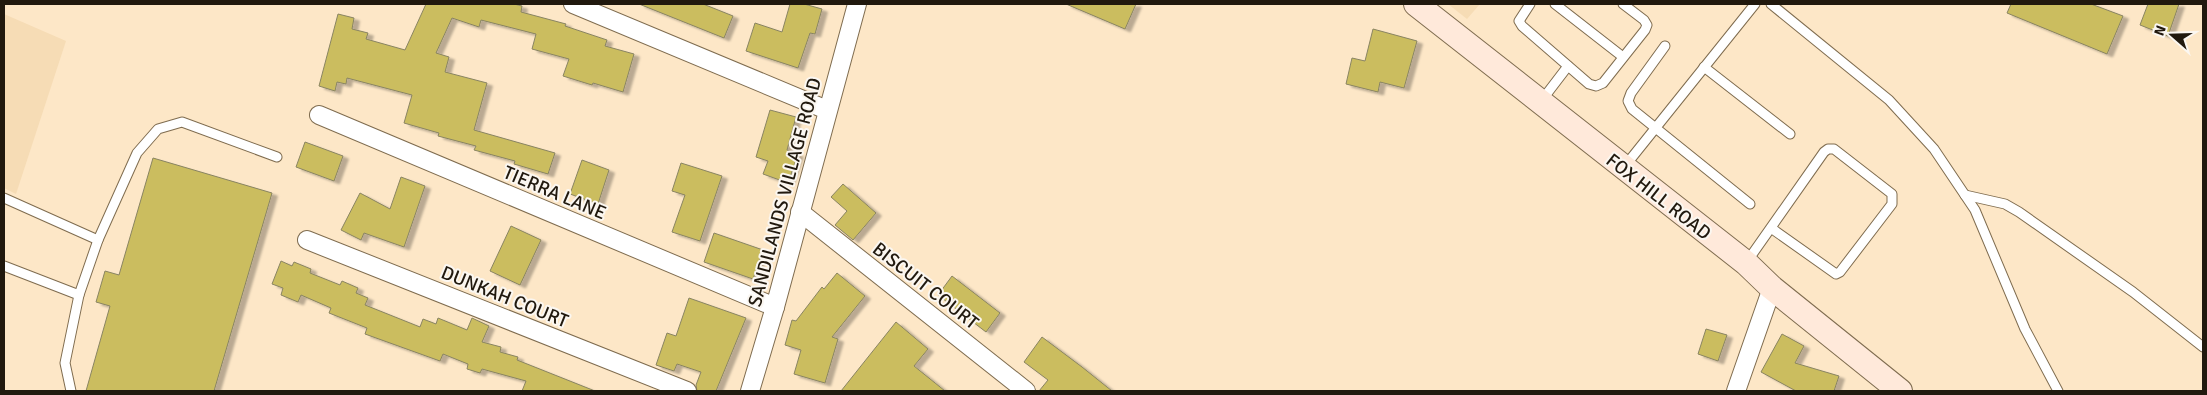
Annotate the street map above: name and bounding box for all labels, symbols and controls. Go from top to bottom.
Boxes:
north arrow [2147,10,2197,60]
text: N [2151,23,2170,38]
street label: SANDILANDS VILLAGE ROAD [743,75,827,309]
street label: FOX HILL ROAD [1601,148,1716,245]
street label: TIERRA LANE [500,161,610,225]
street label: BISCUIT COURT [868,237,984,335]
street label: DUNKAH COURT [438,261,572,334]

